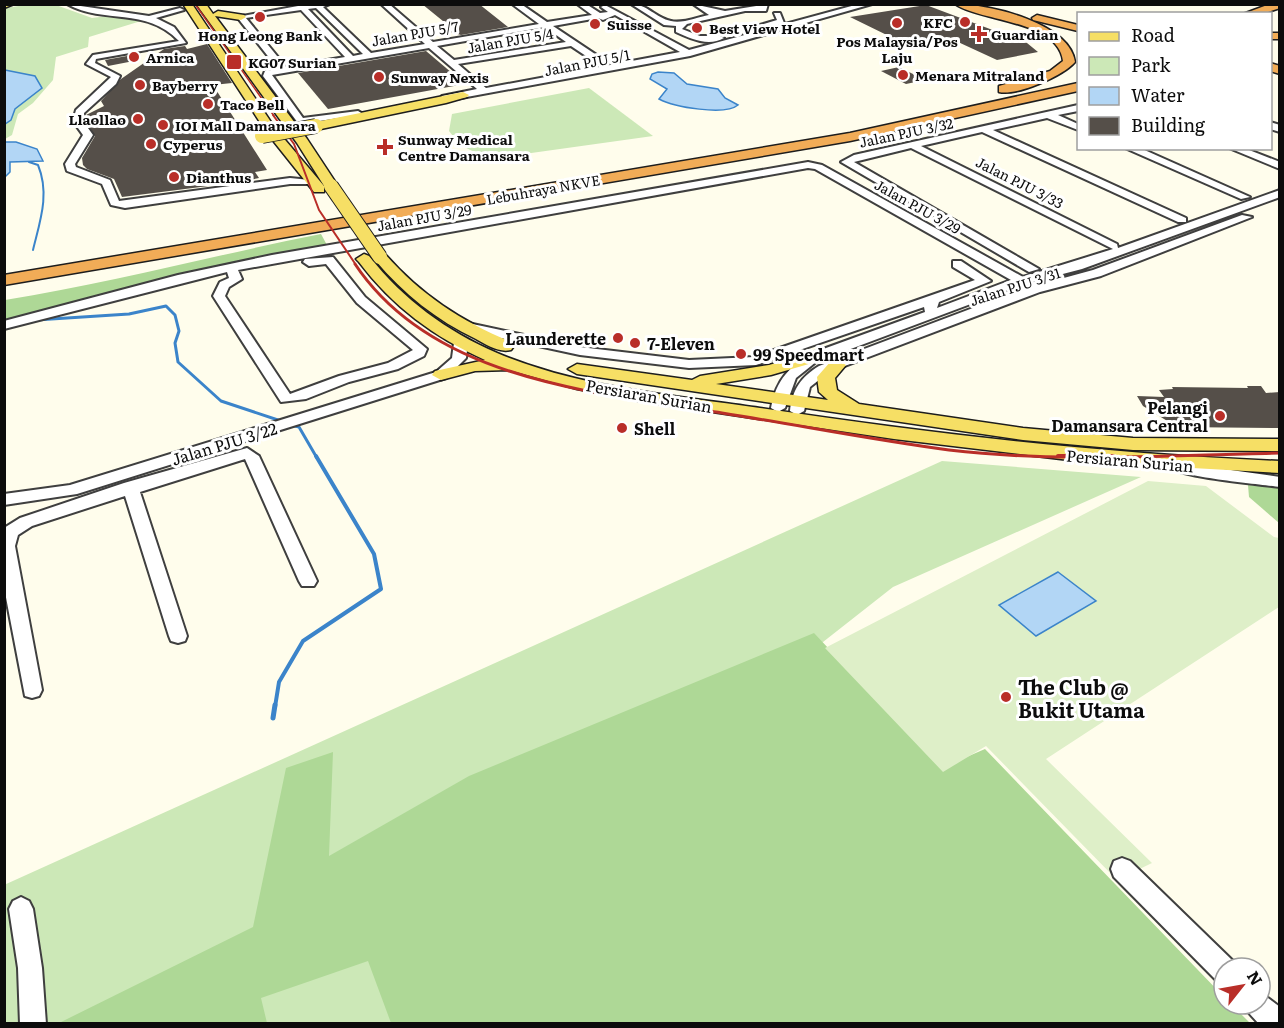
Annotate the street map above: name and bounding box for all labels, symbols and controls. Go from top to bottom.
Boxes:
marker: Hong Leong Bank [253,10,267,24]
place label: KFC [923,12,953,32]
legend [1077,12,1272,150]
place label: Suisse [607,14,652,34]
street label: Jalan PJU 5/7 [370,15,460,51]
marker: KFC [958,15,972,29]
marker: Pos Malaysia/Pos Laju [890,16,904,30]
marker: Suisse [588,17,602,31]
place label: Best View Hotel [709,18,820,38]
marker: Best View Hotel [690,21,704,35]
text: Road [1131,21,1175,48]
street label: Jalan PJU 5/4 [465,23,555,57]
place label: Guardian [991,24,1059,44]
place label: Hong Leong Bank [198,25,323,45]
marker: Guardian [972,27,986,41]
place label: Pos Malaysia/Pos Laju [836,31,958,67]
street label: Jalan PJU 5/1 [542,44,632,80]
place label: Arnica [146,47,195,67]
marker: Arnica [127,50,141,64]
text: Park [1131,51,1172,78]
place label: KG07 Surian [248,52,337,72]
marker: KG07 Surian [225,53,243,71]
place label: Menara Mitraland [915,65,1044,85]
place label: Sunway Nexis [391,67,489,87]
marker: Menara Mitraland [896,68,910,82]
marker: Sunway Nexis [372,70,386,84]
place label: Bayberry [152,75,218,95]
marker: Bayberry [133,78,147,92]
text: Water [1131,81,1185,108]
place label: Taco Bell [220,94,285,114]
marker: Taco Bell [201,97,215,111]
place label: Llaollao [68,109,126,129]
text: Building [1131,111,1206,138]
marker: Llaollao [131,112,145,126]
street label: Jalan PJU 3/32 [857,112,955,152]
place label: IOI Mall Damansara [175,115,317,135]
marker: IOI Mall Damansara [156,118,170,132]
place label: Sunway Medical Centre Damansara [398,129,531,165]
place label: Cyperus [163,134,222,154]
marker: Cyperus [144,137,158,151]
marker: Sunway Medical Centre Damansara [376,138,394,156]
street label: Jalan PJU 3/33 [973,151,1067,213]
place label: Dianthus [186,167,251,187]
street label: Lebuhraya NKVE [485,169,601,209]
marker: Dianthus [167,170,181,184]
street label: Jalan PJU 3/29 [871,174,965,238]
street label: Jalan PJU 3/29 [375,199,473,235]
street label: Jalan PJU 3/31 [967,262,1063,310]
place label: Launderette [505,326,606,350]
marker: Launderette [611,331,625,345]
place label: 7-Eleven [647,331,715,355]
marker: 7-Eleven [628,336,642,350]
place label: 99 Speedmart [753,342,864,366]
marker: 99 Speedmart [734,347,748,361]
street label: Persiaran Surian [584,372,714,418]
place label: Pelangi Damansara Central [1051,395,1208,437]
marker: Pelangi Damansara Central [1213,409,1227,423]
street label: Jalan PJU 3/22 [168,416,280,470]
place label: Shell [634,416,676,440]
marker: Shell [615,421,629,435]
street label: Persiaran Surian [1065,442,1195,478]
place label: The Club @ Bukit Utama [1018,671,1145,724]
marker: The Club @ Bukit Utama [999,690,1013,704]
north arrow [1212,956,1272,1016]
text: N [1242,966,1269,990]

